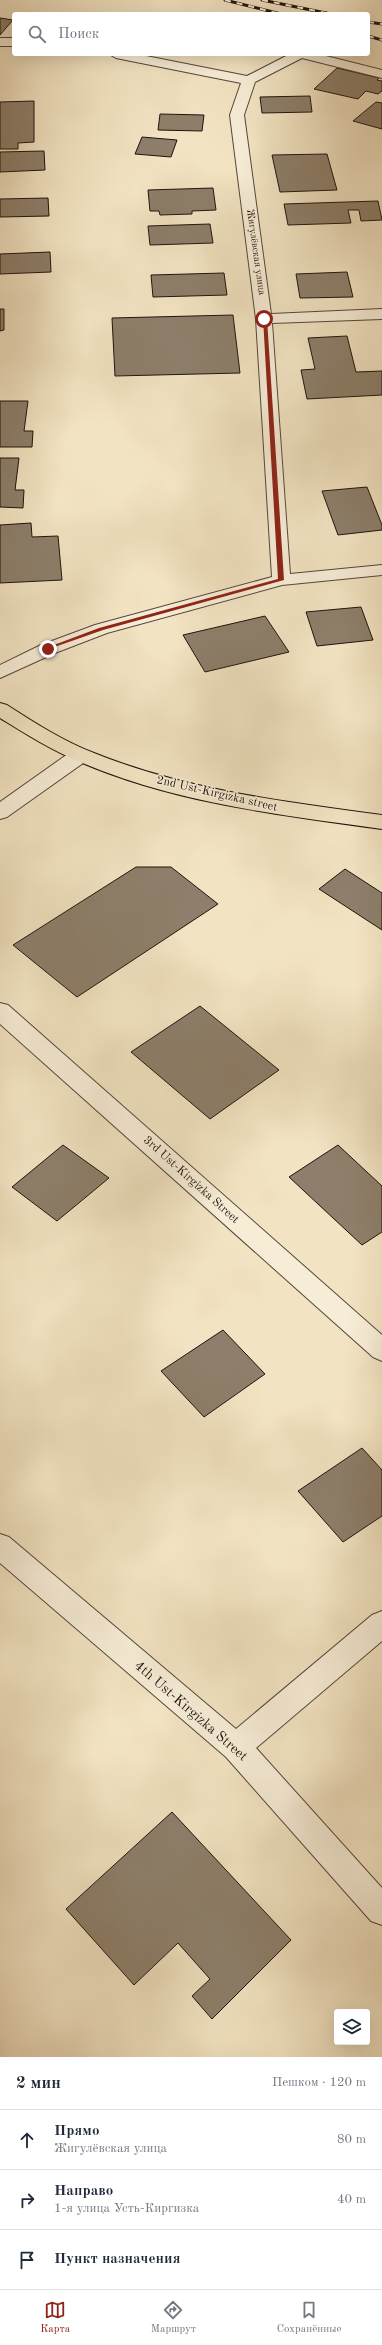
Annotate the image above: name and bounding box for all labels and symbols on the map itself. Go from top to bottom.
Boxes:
street label: Жигулёвская улица [245,208,267,296]
route start [255,310,273,328]
route end [39,640,57,658]
street label: 2nd Ust-Kirgizka street [155,774,279,814]
street label: 3rd Ust-Kirgizka Street [141,1134,241,1226]
street label: 4th Ust-Kirgizka Street [132,1658,250,1764]

